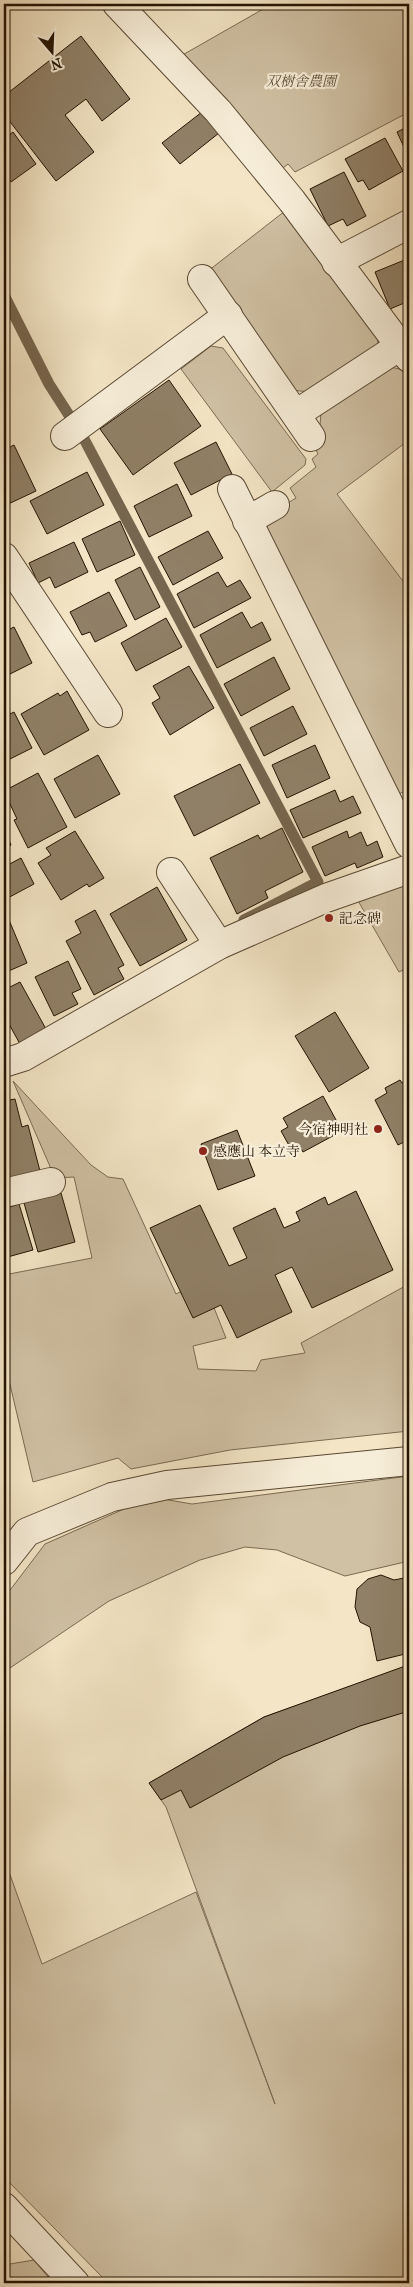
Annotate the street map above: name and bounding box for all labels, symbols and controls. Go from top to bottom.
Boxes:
north arrow [28,28,78,78]
text: N [48,54,64,74]
park label: 双樹舎農園 [266,73,338,90]
place label: 記念碑 [339,910,381,927]
marker: 記念碑 [323,912,335,924]
place label: 今宿神明社 [298,1121,368,1138]
marker: 今宿神明社 [372,1123,384,1135]
place label: 感應山 本立寺 [213,1143,300,1160]
marker: 感應山 本立寺 [197,1145,209,1157]

